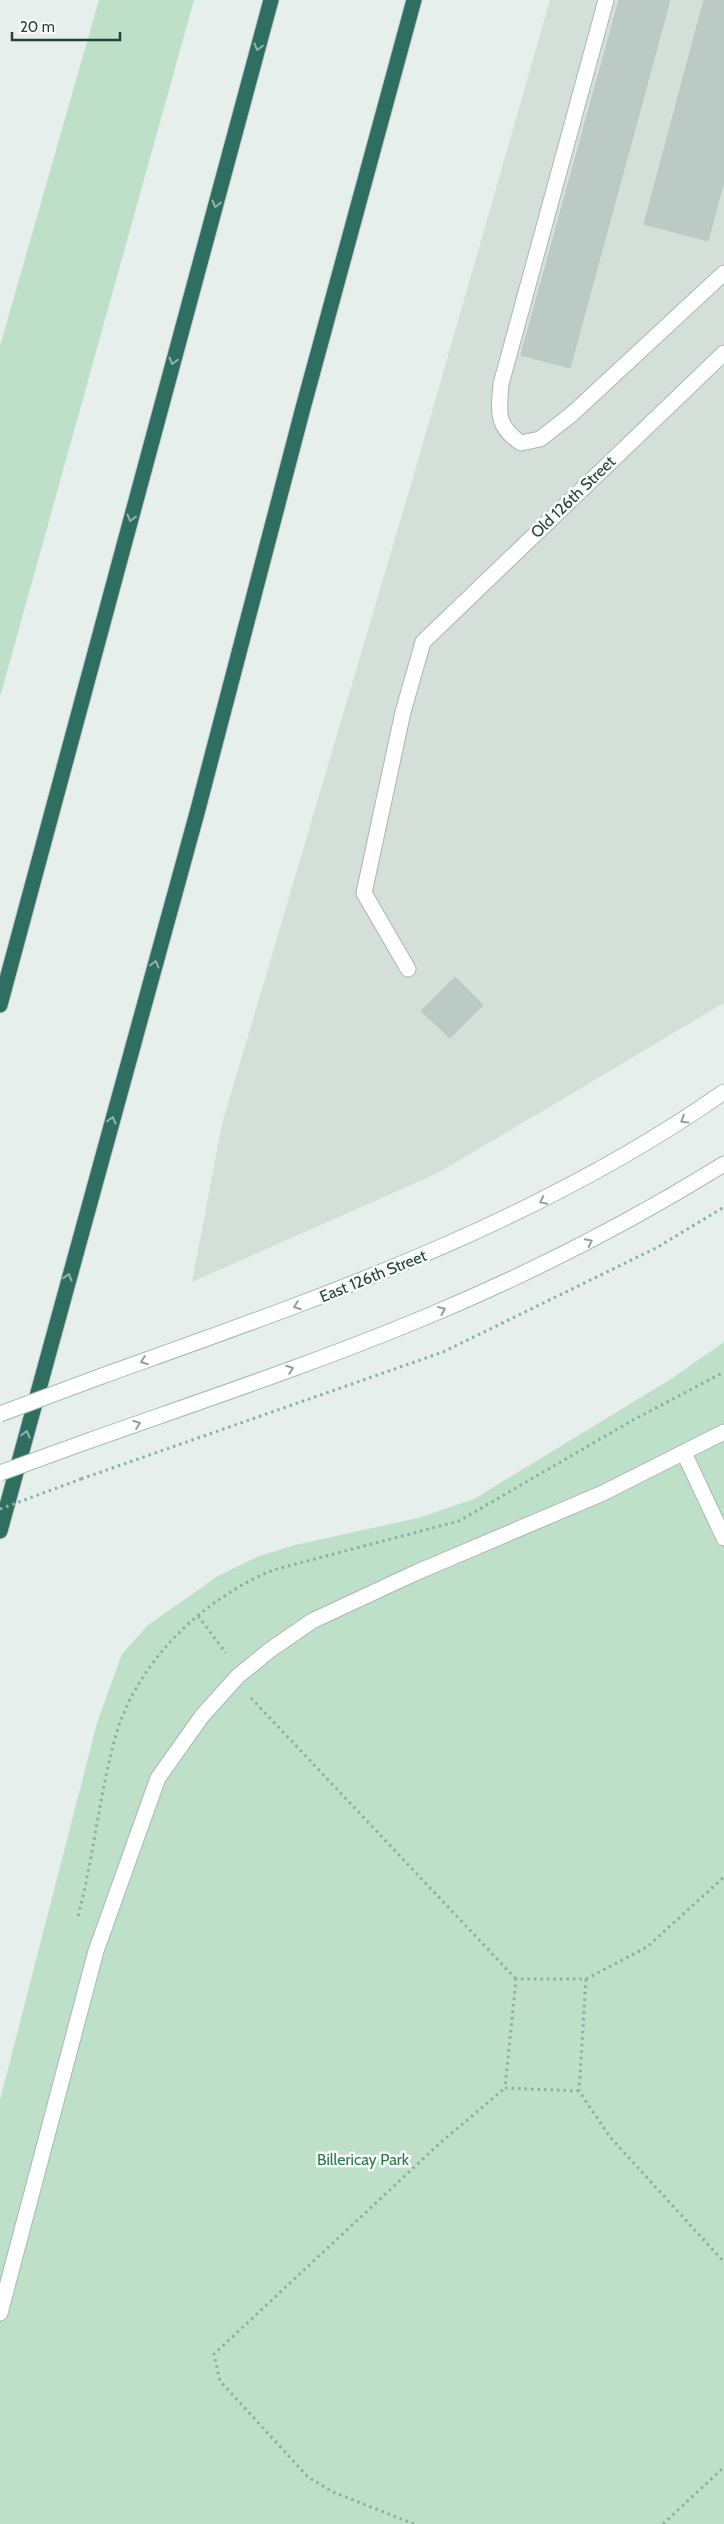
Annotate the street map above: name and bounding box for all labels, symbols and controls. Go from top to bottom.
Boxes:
scale bar [12,10,120,42]
text: 20 m [20,18,55,36]
one-way arrow [253,43,264,52]
one-way arrow [211,199,221,208]
one-way arrow [169,356,179,364]
street label: Old 126th Street [527,452,620,542]
one-way arrow [126,513,137,522]
one-way arrow [150,960,160,968]
one-way arrow [680,1113,689,1123]
one-way arrow [106,1117,116,1125]
one-way arrow [539,1195,548,1205]
one-way arrow [584,1238,593,1248]
street label: East 126th Street [317,1246,430,1306]
one-way arrow [63,1273,73,1281]
one-way arrow [294,1300,302,1310]
one-way arrow [437,1306,446,1317]
one-way arrow [141,1355,149,1365]
one-way arrow [285,1365,294,1375]
one-way arrow [132,1420,141,1430]
one-way arrow [20,1430,30,1438]
park label: Billericay Park [317,2150,410,2169]

